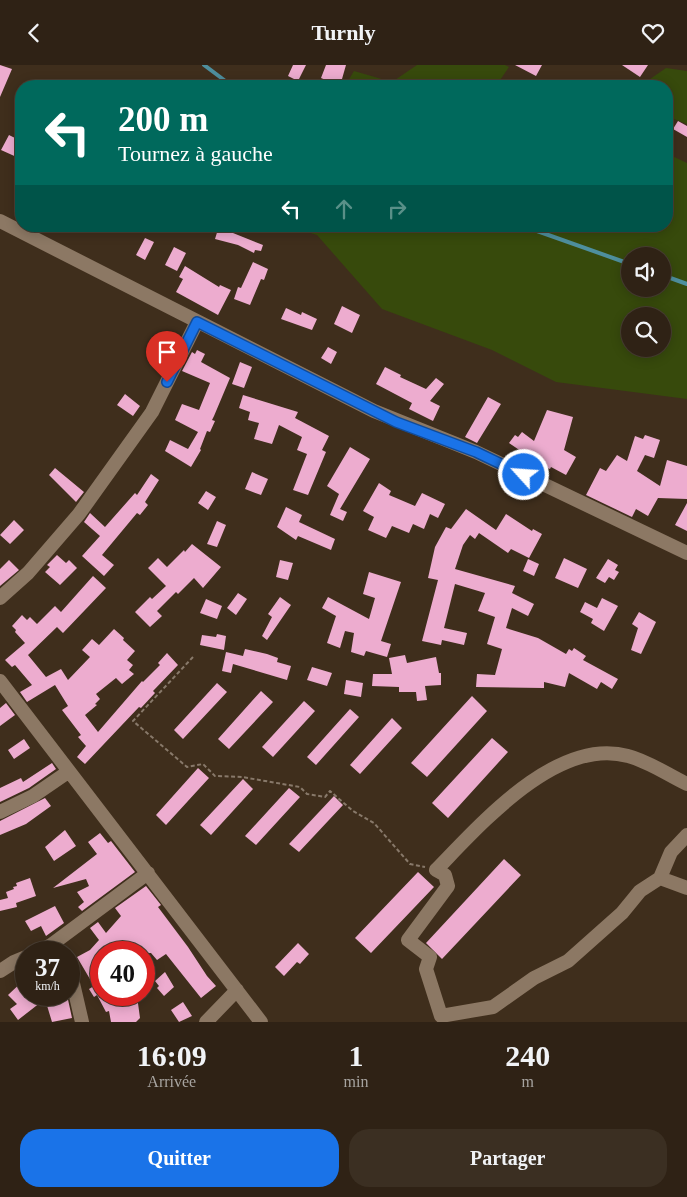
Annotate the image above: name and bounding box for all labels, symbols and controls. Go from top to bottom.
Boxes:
icon: back [20,19,48,47]
icon: heart [639,19,667,47]
text: Turnly [311,20,376,45]
icon: left [35,100,100,165]
text: 200 m [118,100,208,139]
text: Tournez à gauche [118,141,273,166]
icon: left [277,195,305,223]
icon: ahead [330,195,358,223]
icon: right [383,195,411,223]
map controls [621,247,671,357]
button: sound [621,247,671,297]
button: search [621,307,671,357]
pin [146,331,188,382]
icon: arrive [153,338,181,366]
position arrow [497,448,549,500]
speed limit sign: 40 [90,941,155,1006]
text: 37 [35,954,60,981]
text: km/h [35,979,60,993]
text: 16:09 [137,1039,207,1072]
text: 1 [348,1039,363,1072]
text: 240 [505,1039,550,1072]
text: Arrivée [147,1073,196,1090]
text: min [344,1073,368,1090]
text: m [521,1073,534,1090]
button: Quitter [20,1129,339,1187]
button: Partager [349,1129,667,1187]

